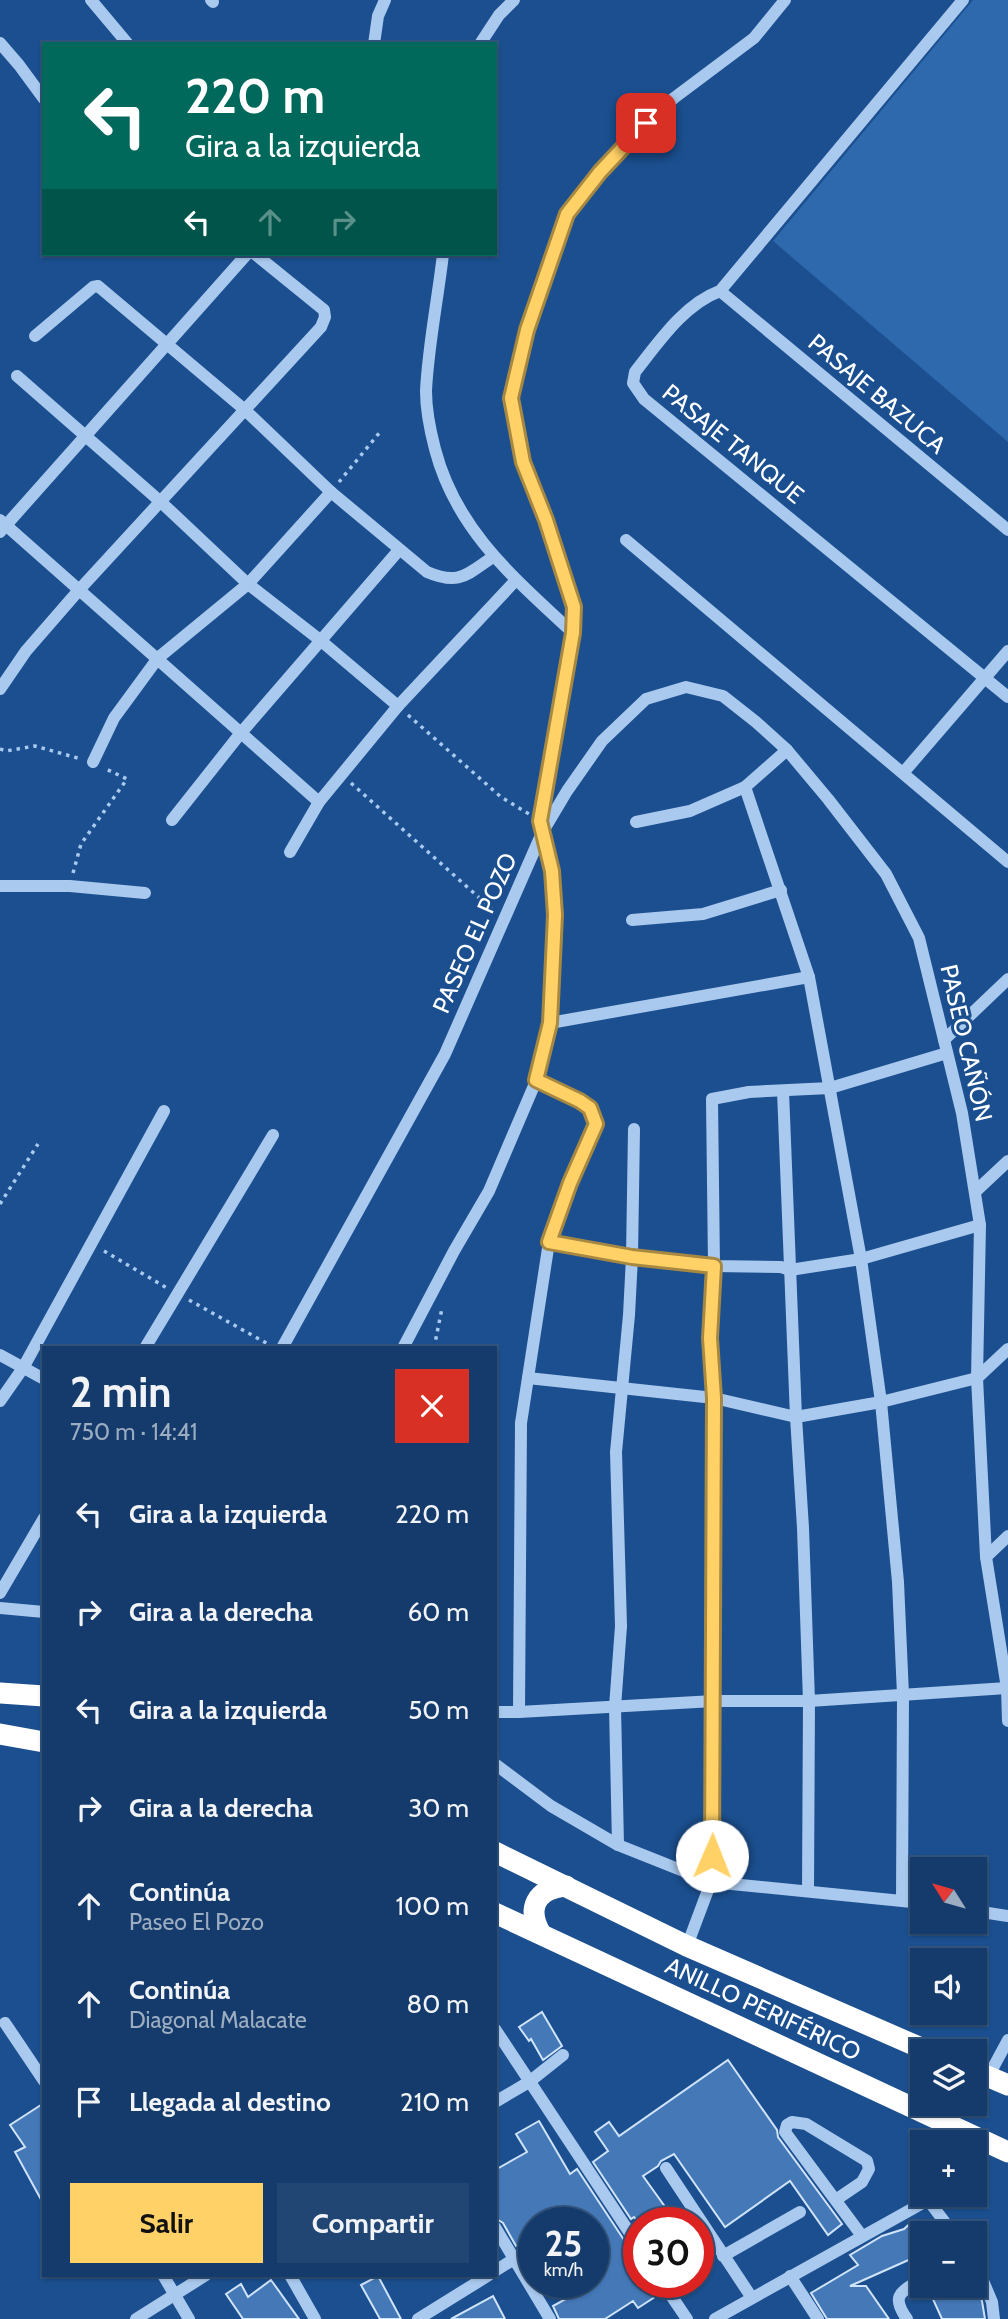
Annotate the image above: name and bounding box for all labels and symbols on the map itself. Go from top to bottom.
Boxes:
pin [616,93,676,153]
street label: PASAJE BAZUCA [803,328,952,460]
street label: PASAJE TANQUE [657,378,810,509]
street label: PASEO EL POZO [426,848,523,1017]
street label: PASEO CAÑÓN [934,962,999,1124]
position arrow [675,1819,749,1893]
north arrow [910,1857,987,1934]
street label: ANILLO PERIFÉRICO [661,1951,865,2067]
speed limit sign: 30 [623,2207,714,2298]

